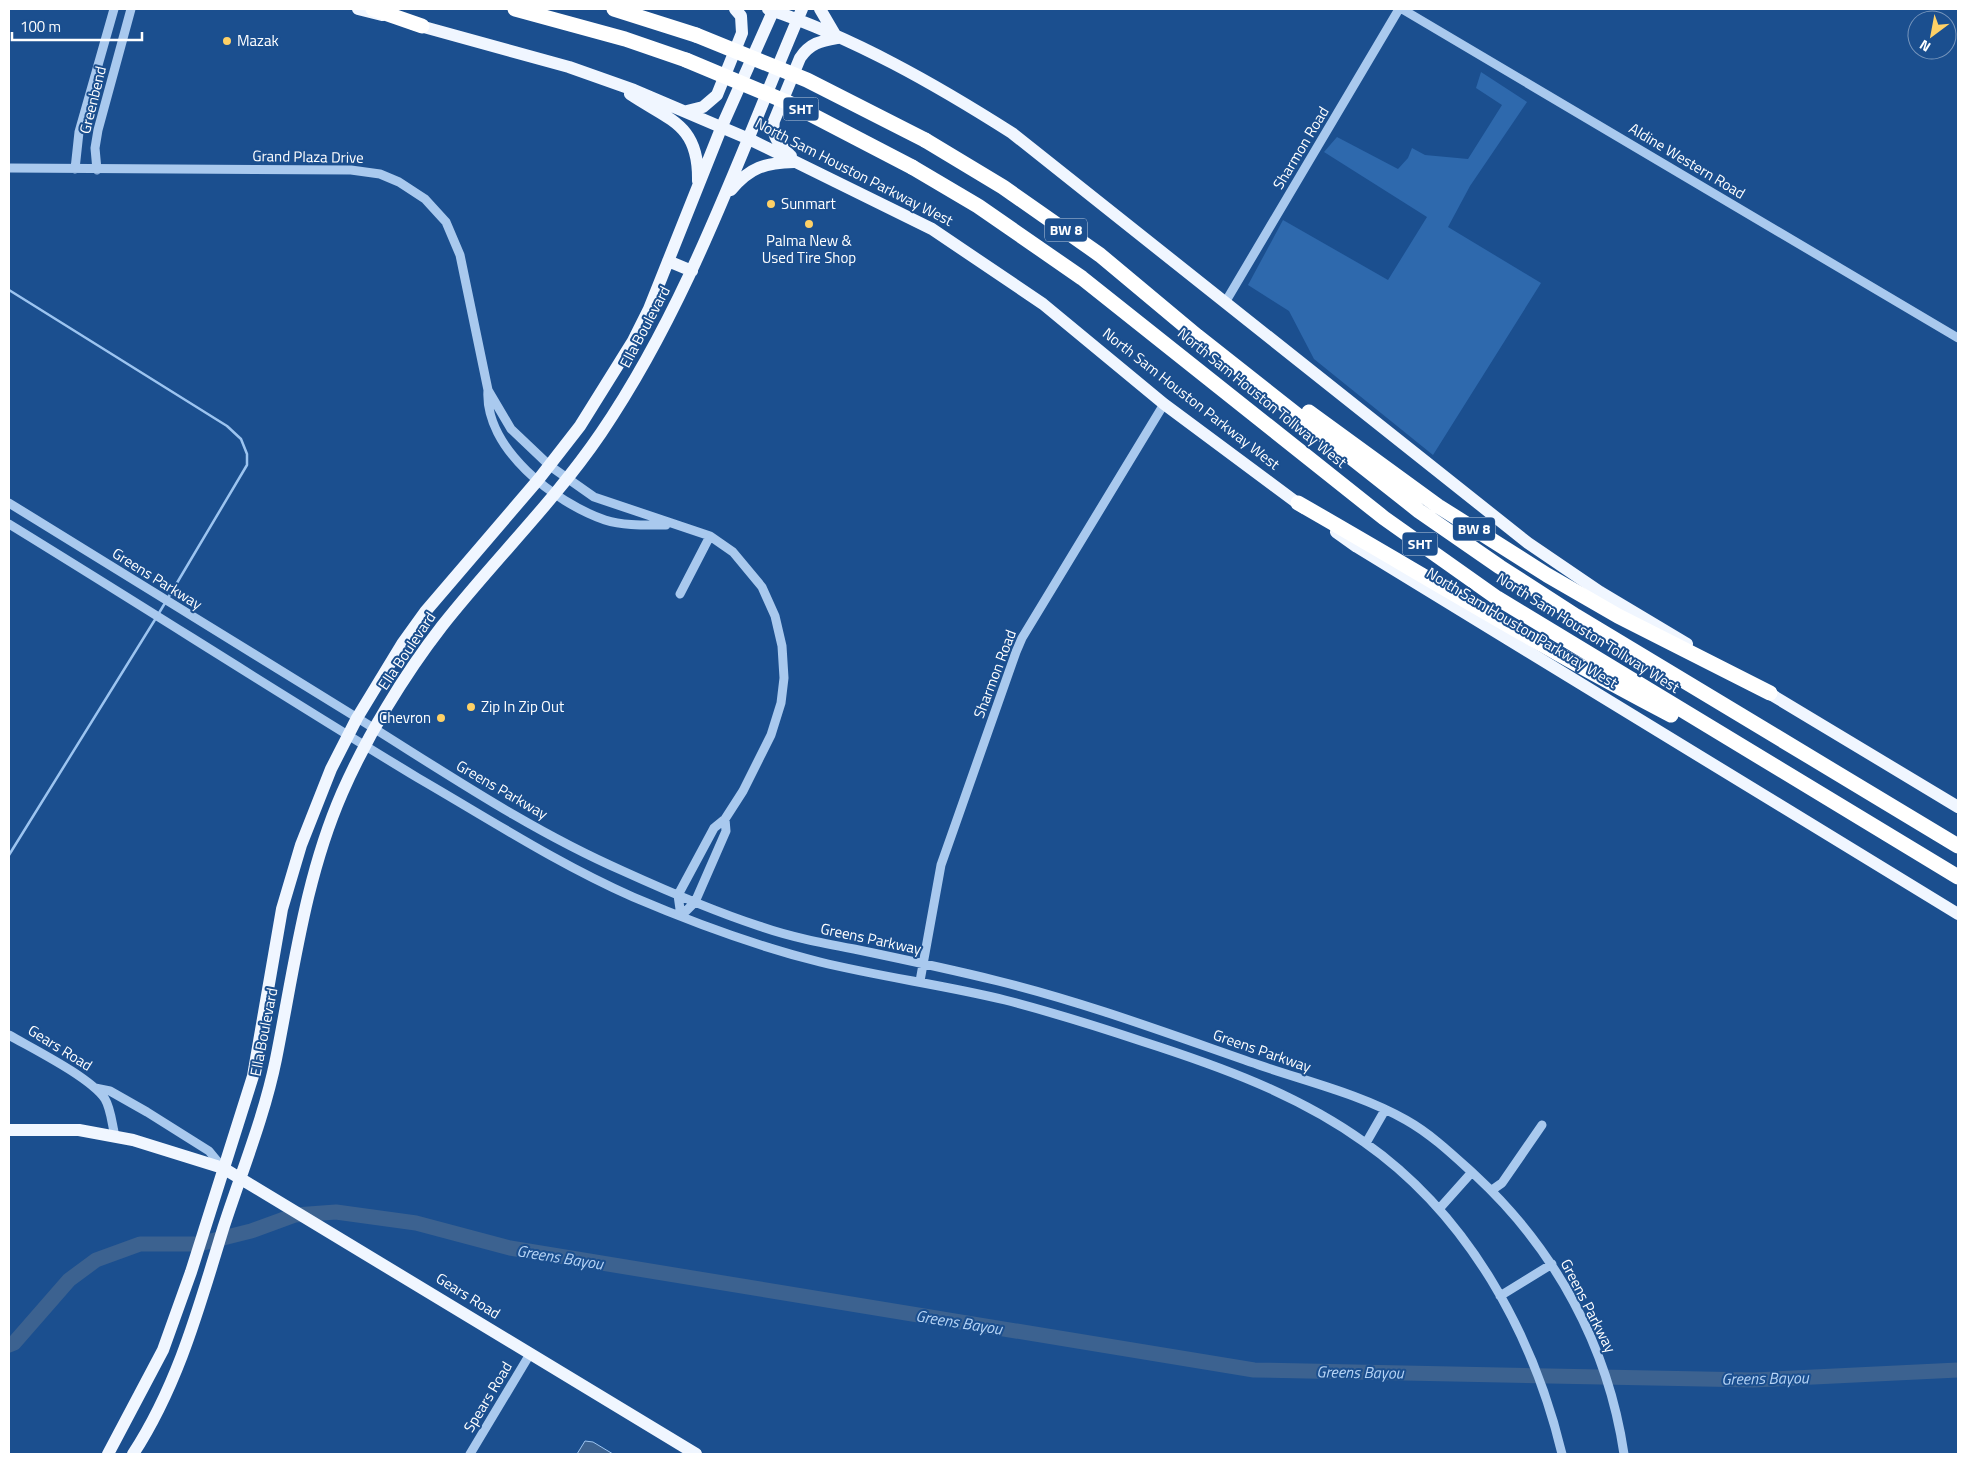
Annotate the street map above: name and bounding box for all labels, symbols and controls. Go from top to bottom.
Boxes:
scale bar [12,10,142,42]
north arrow [1907,10,1957,60]
text: 100 m [20,15,61,38]
place label: Mazak [237,29,279,52]
marker: Mazak [221,35,233,47]
text: N [1915,35,1935,58]
street label: Greenbend [73,64,112,136]
road number: SHT [784,98,818,120]
street label: Sharmon Road [1267,102,1334,194]
street label: North Sam Houston Parkway West [751,111,958,232]
street label: Aldine Western Road [1625,117,1750,204]
street label: Grand Plaza Drive [252,144,364,169]
place label: Sunmart [781,192,836,215]
marker: Sunmart [765,198,777,210]
marker: Palma New & Used Tire Shop [803,218,815,230]
road number: BW 8 [1045,218,1087,242]
place label: Palma New & Used Tire Shop [762,229,856,269]
street label: Ella Boulevard [613,282,676,372]
street label: North Sam Houston Parkway West [1098,322,1285,476]
street label: North Sam Houston Tollway West [1173,322,1353,474]
road number: BW 8 [1453,518,1495,540]
road number: SHT [1402,532,1438,556]
street label: Greens Parkway [108,542,207,615]
street label: North Sam Houston Parkway West [1422,561,1623,694]
street label: North Sam Houston Tollway West [1492,567,1685,699]
street label: Ella Boulevard [372,607,441,694]
street label: Sharmon Road [967,626,1022,721]
place label: Zip In Zip Out [481,695,565,718]
marker: Zip In Zip Out [465,701,477,713]
place label: Chevron [379,706,431,729]
marker: Chevron [435,712,447,724]
street label: Greens Parkway [452,754,552,825]
street label: Greens Parkway [819,917,924,960]
street label: Ella Boulevard [244,986,283,1078]
street label: Gears Road [24,1019,97,1076]
street label: Greens Parkway [1210,1023,1314,1078]
water label: Greens Bayou [515,1238,606,1276]
street label: Greens Parkway [1555,1255,1622,1357]
street label: Gears Road [432,1267,505,1324]
water label: Greens Bayou [914,1303,1005,1341]
street label: Spears Road [457,1357,518,1437]
water label: Greens Bayou [1316,1359,1405,1385]
water label: Greens Bayou [1721,1365,1810,1391]

